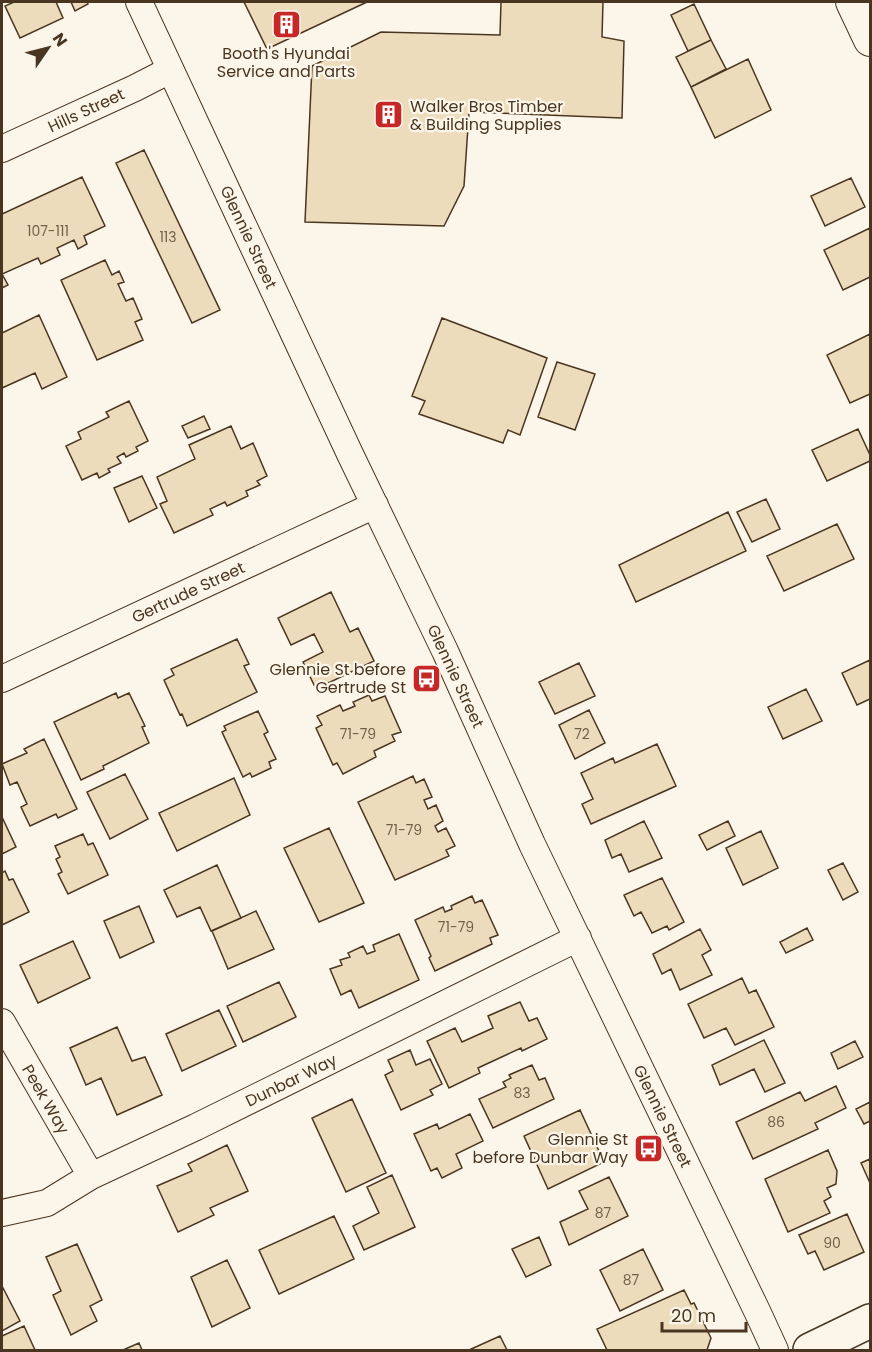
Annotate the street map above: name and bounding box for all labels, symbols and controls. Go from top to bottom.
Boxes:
building icon: Booth's Hyundai Service and Parts [270,9,302,41]
north arrow [18,18,78,78]
text: N [47,28,73,51]
place label: Booth's Hyundai Service and Parts [217,42,355,83]
street label: Hills Street [44,83,129,138]
place label: Walker Bros Timber & Building Supplies [410,95,563,136]
building icon: Walker Bros Timber & Building Supplies [373,99,405,131]
street label: Glennie Street [215,182,283,293]
house number: 107-111 [27,221,69,241]
house number: 113 [159,227,177,247]
street label: Gertrude Street [128,556,249,629]
street label: Glennie Street [422,621,490,732]
place label: Glennie St before Gertrude St [269,658,406,699]
bus stop icon: Glennie St before Gertrude St [411,662,443,694]
house number: 71-79 [340,724,376,744]
house number: 72 [574,724,590,744]
house number: 71-79 [386,820,422,840]
house number: 71-79 [438,917,474,937]
street label: Dunbar Way [242,1048,341,1113]
street label: Peek Way [16,1060,75,1138]
street label: Glennie Street [628,1061,697,1172]
house number: 83 [513,1083,531,1103]
house number: 86 [767,1112,785,1132]
place label: Glennie St before Dunbar Way [472,1128,628,1169]
bus stop icon: Glennie St before Dunbar Way [633,1132,665,1164]
house number: 87 [595,1203,612,1223]
house number: 90 [823,1233,841,1253]
house number: 87 [623,1270,640,1290]
scale bar [662,1295,746,1333]
text: 20 m [671,1303,716,1328]

